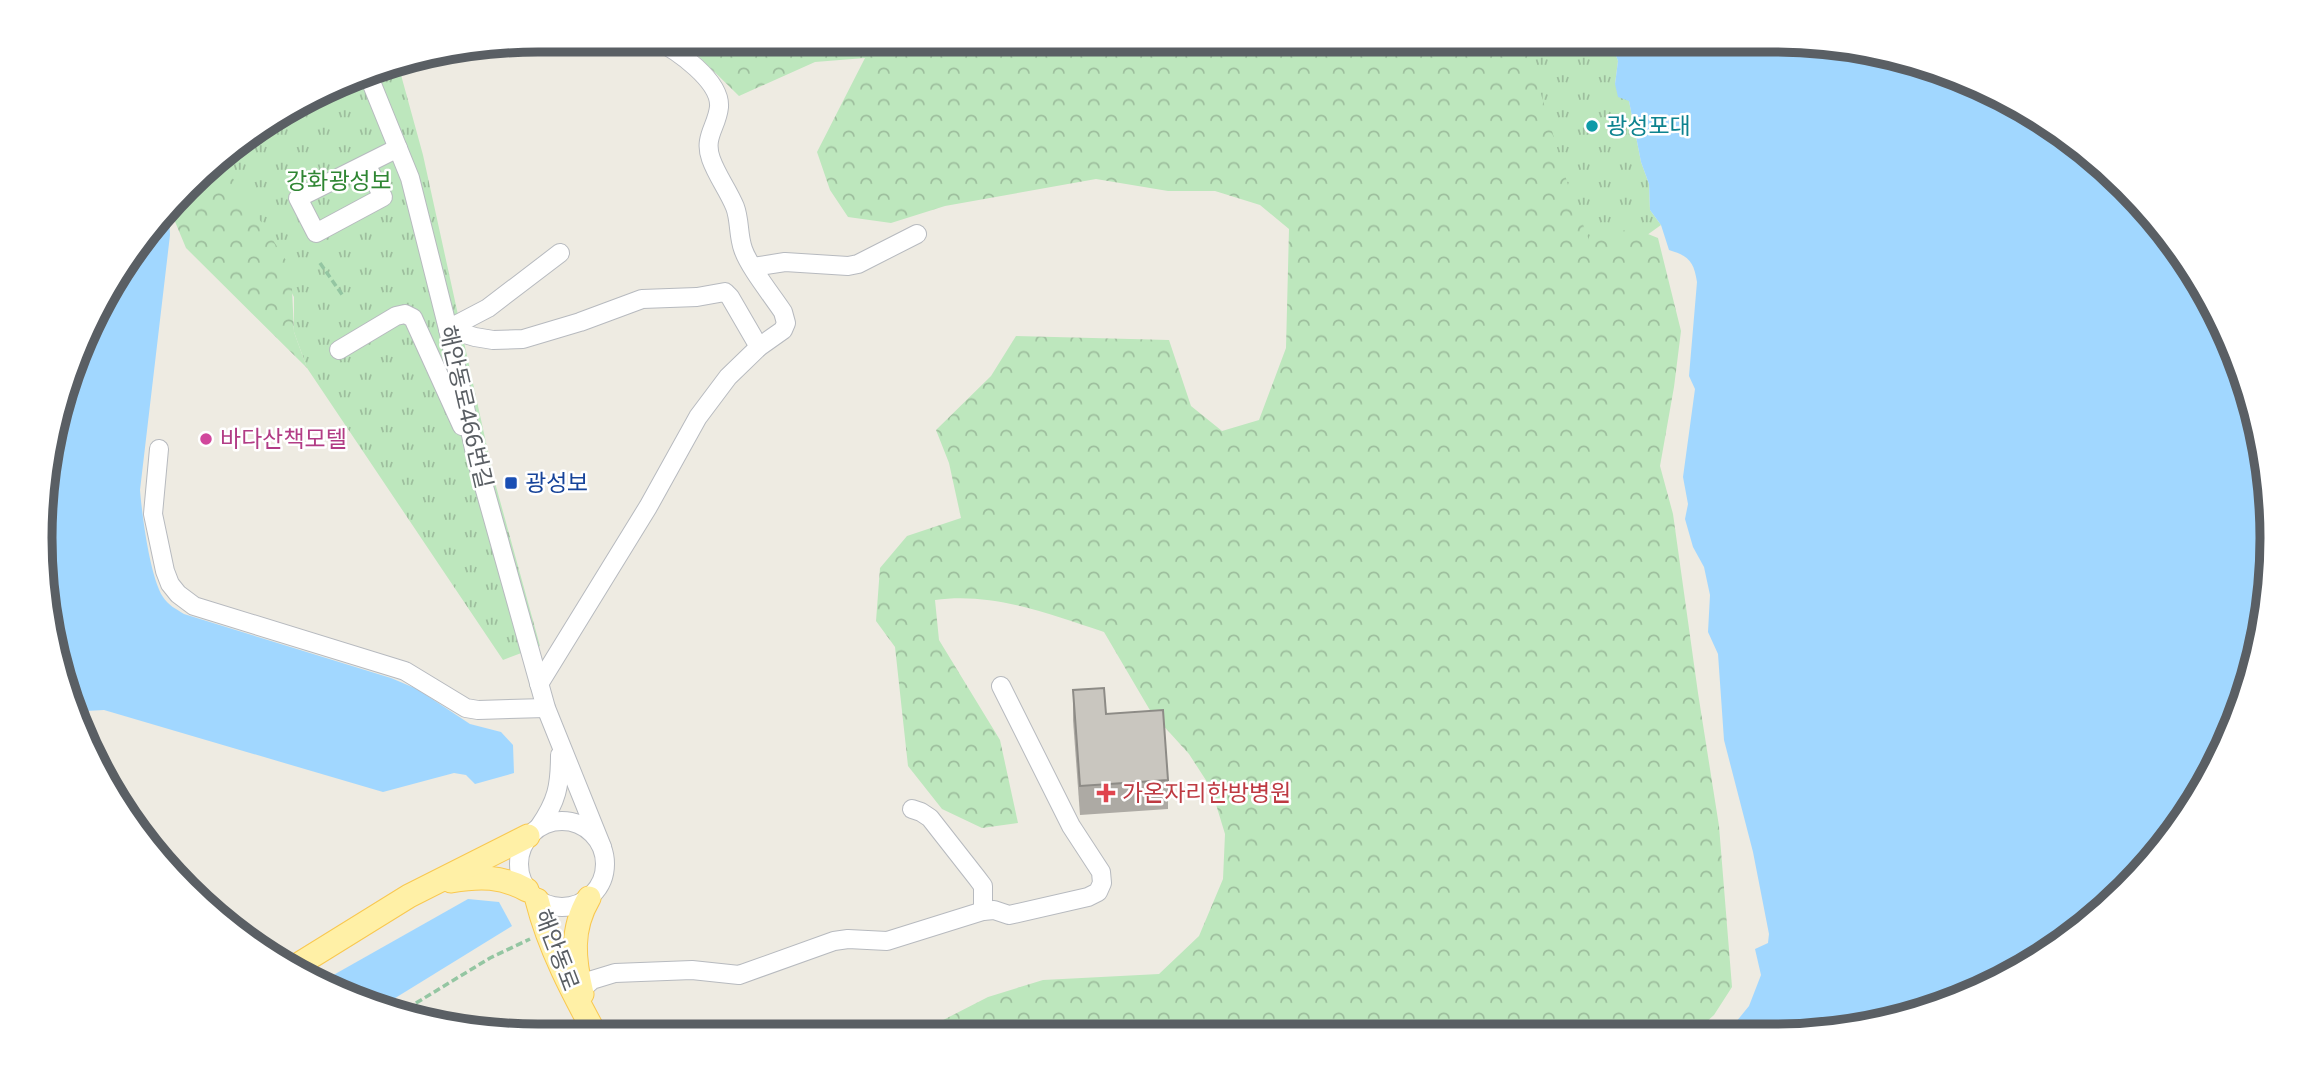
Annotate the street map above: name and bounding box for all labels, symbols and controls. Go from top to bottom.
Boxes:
place label: 광성포대 [1606,109,1691,141]
marker: 광성포대 [1584,118,1600,134]
park label: 강화광성보 [286,164,392,196]
street label: 해안동로466번길 [433,322,501,491]
place label: 바다산책모텔 [220,422,347,454]
marker: 바다산책모텔 [198,431,214,447]
place label: 광성보 [525,466,588,498]
marker: 광성보 [503,475,519,491]
place label: 가온자리한방병원 [1122,776,1291,808]
marker: 가온자리한방병원 [1096,783,1116,803]
street label: 해안동로 [528,904,588,995]

